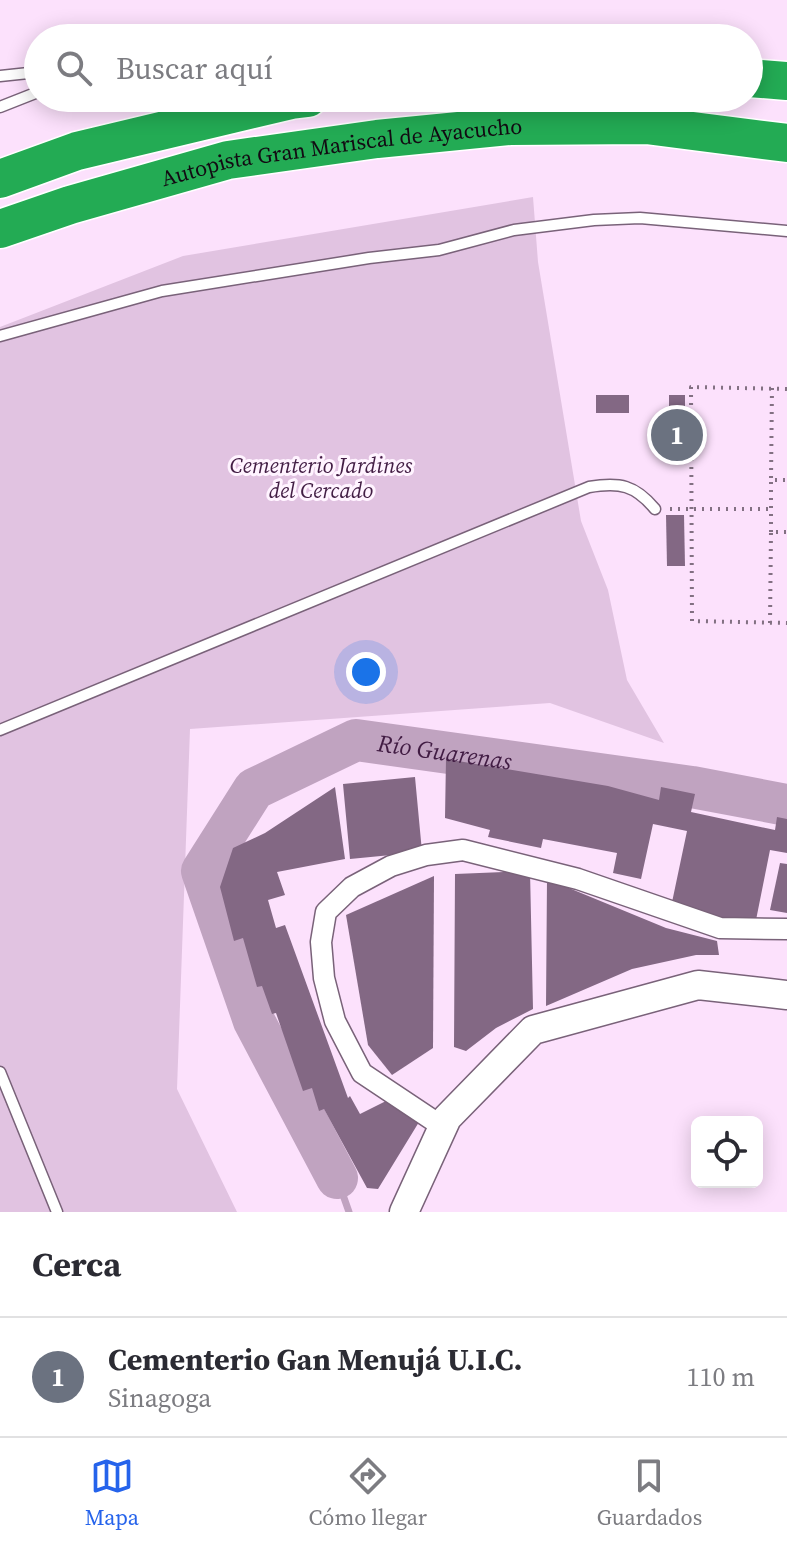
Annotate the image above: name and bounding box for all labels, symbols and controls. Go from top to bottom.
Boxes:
search box [24,24,763,112]
icon: search [52,46,96,90]
text: Buscar aquí [116,48,273,89]
street label: Autopista Gran Mariscal de Ayacucho [158,111,522,193]
pin: 1 [651,405,703,465]
park label: Cementerio Jardines del Cercado [230,450,412,505]
your location [346,652,386,692]
water label: Río Guarenas [374,726,514,778]
map controls [691,1116,763,1188]
button: locate [691,1116,763,1188]
text: Cerca [32,1241,121,1287]
text: Cementerio Gan Menujá U.I.C. [108,1339,522,1380]
text: 1 [51,1359,65,1395]
text: 110 m [687,1359,755,1395]
text: Sinagoga [108,1380,211,1416]
tab: Mapa [85,1454,139,1532]
tab: Cómo llegar [308,1454,427,1532]
tab: Guardados [597,1454,702,1532]

